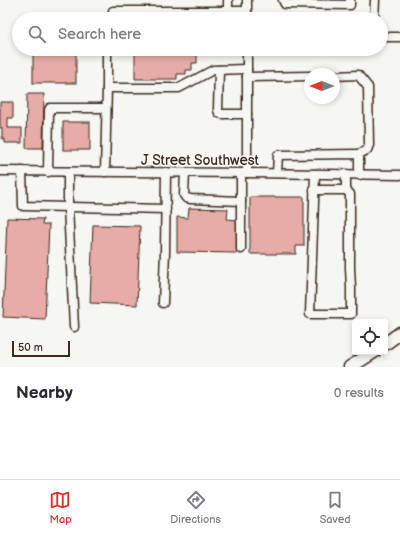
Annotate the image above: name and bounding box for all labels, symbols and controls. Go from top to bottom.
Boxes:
search box [12,12,388,56]
icon: search [26,23,48,45]
text: Search here [58,25,141,44]
north arrow [304,68,340,104]
street label: J Street Southwest [141,152,260,169]
map controls [352,319,388,355]
button: locate [352,319,388,355]
scale bar [12,339,70,358]
text: 50 m [18,341,43,354]
text: Nearby [16,383,73,403]
text: 0 results [334,385,384,401]
tab: Map [49,489,72,526]
tab: Directions [170,489,221,526]
tab: Saved [320,489,351,526]

